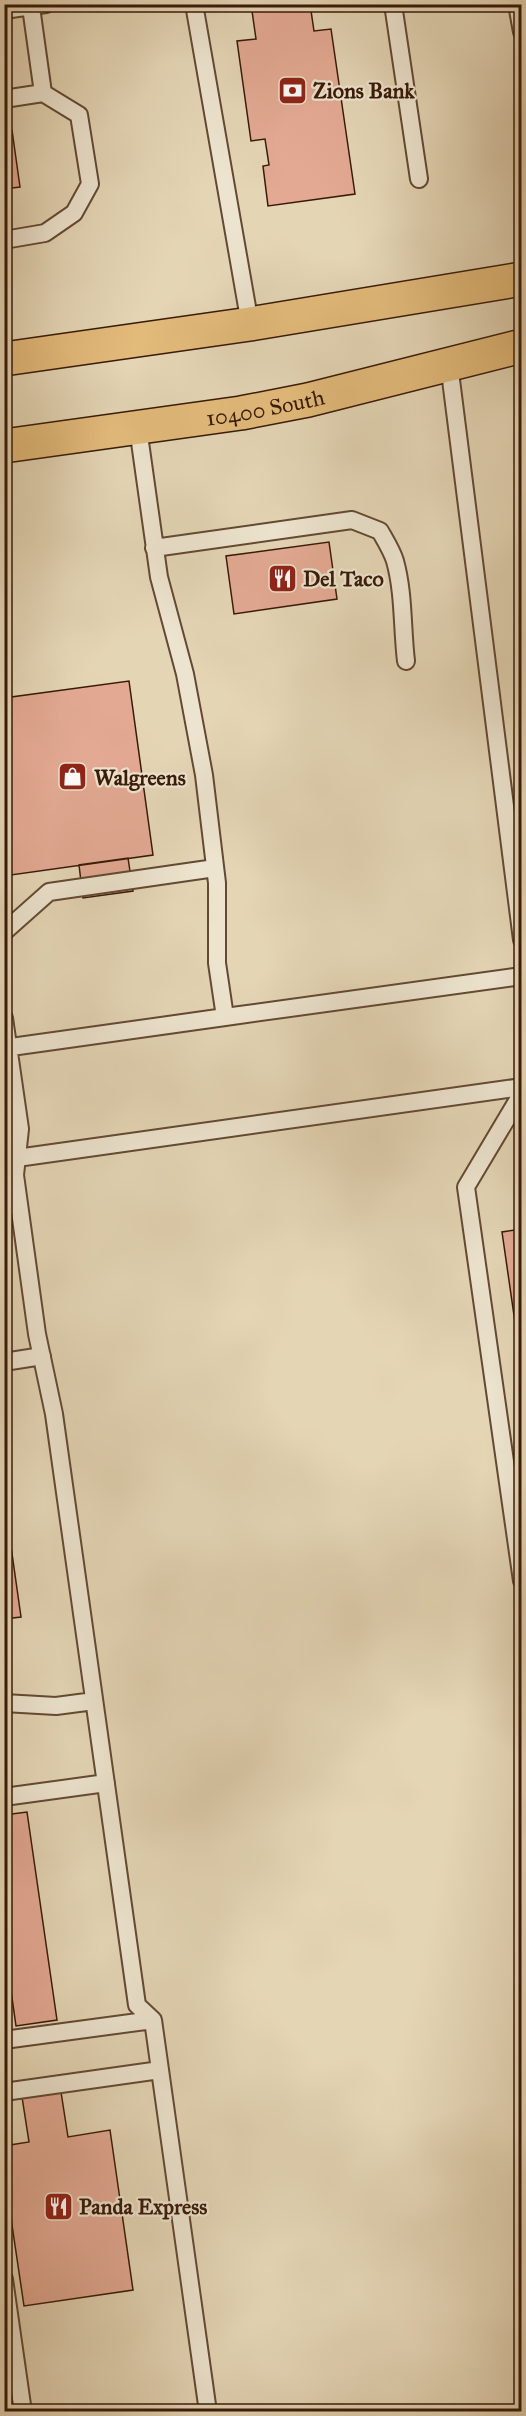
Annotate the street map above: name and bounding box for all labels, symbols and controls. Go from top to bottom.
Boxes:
bank icon: Zions Bank [276,74,308,106]
place label: Zions Bank [313,77,415,104]
street label: 10400 South [204,383,327,432]
restaurant icon: Del Taco [266,562,298,594]
place label: Del Taco [303,565,384,592]
shop icon: Walgreens [57,761,89,793]
place label: Walgreens [94,764,186,791]
restaurant icon: Panda Express [42,2190,74,2222]
place label: Panda Express [79,2193,207,2220]

